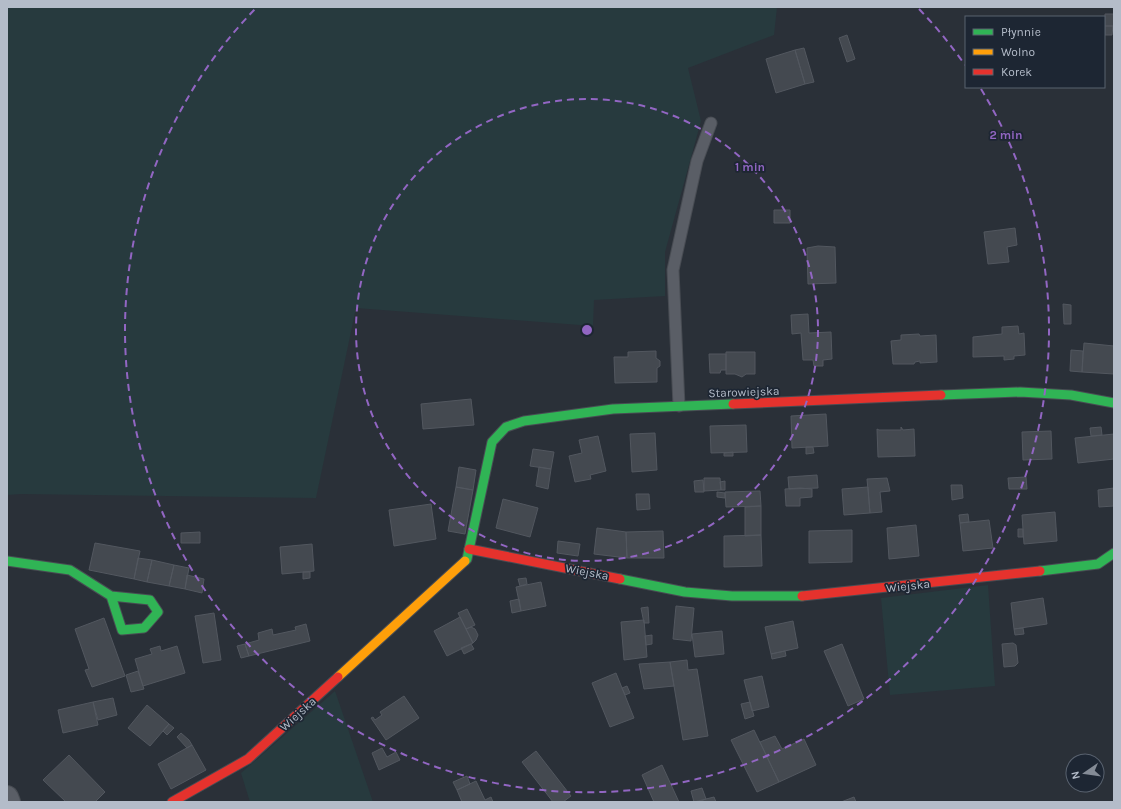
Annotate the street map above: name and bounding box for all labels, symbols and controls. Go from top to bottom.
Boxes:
legend [965,16,1105,88]
text: Płynnie [1001,25,1041,39]
text: Wolno [1001,45,1035,59]
text: Korek [1001,65,1032,79]
text: 2 min [989,128,1023,142]
text: 1 min [735,160,765,174]
centre of rings [580,323,594,337]
street label: Starowiejska [708,384,780,400]
street label: Wiejska [564,561,610,583]
street label: Wiejska [885,577,931,595]
street label: Wiejska [277,694,319,734]
north arrow [1065,753,1105,793]
text: N [1069,770,1083,780]

